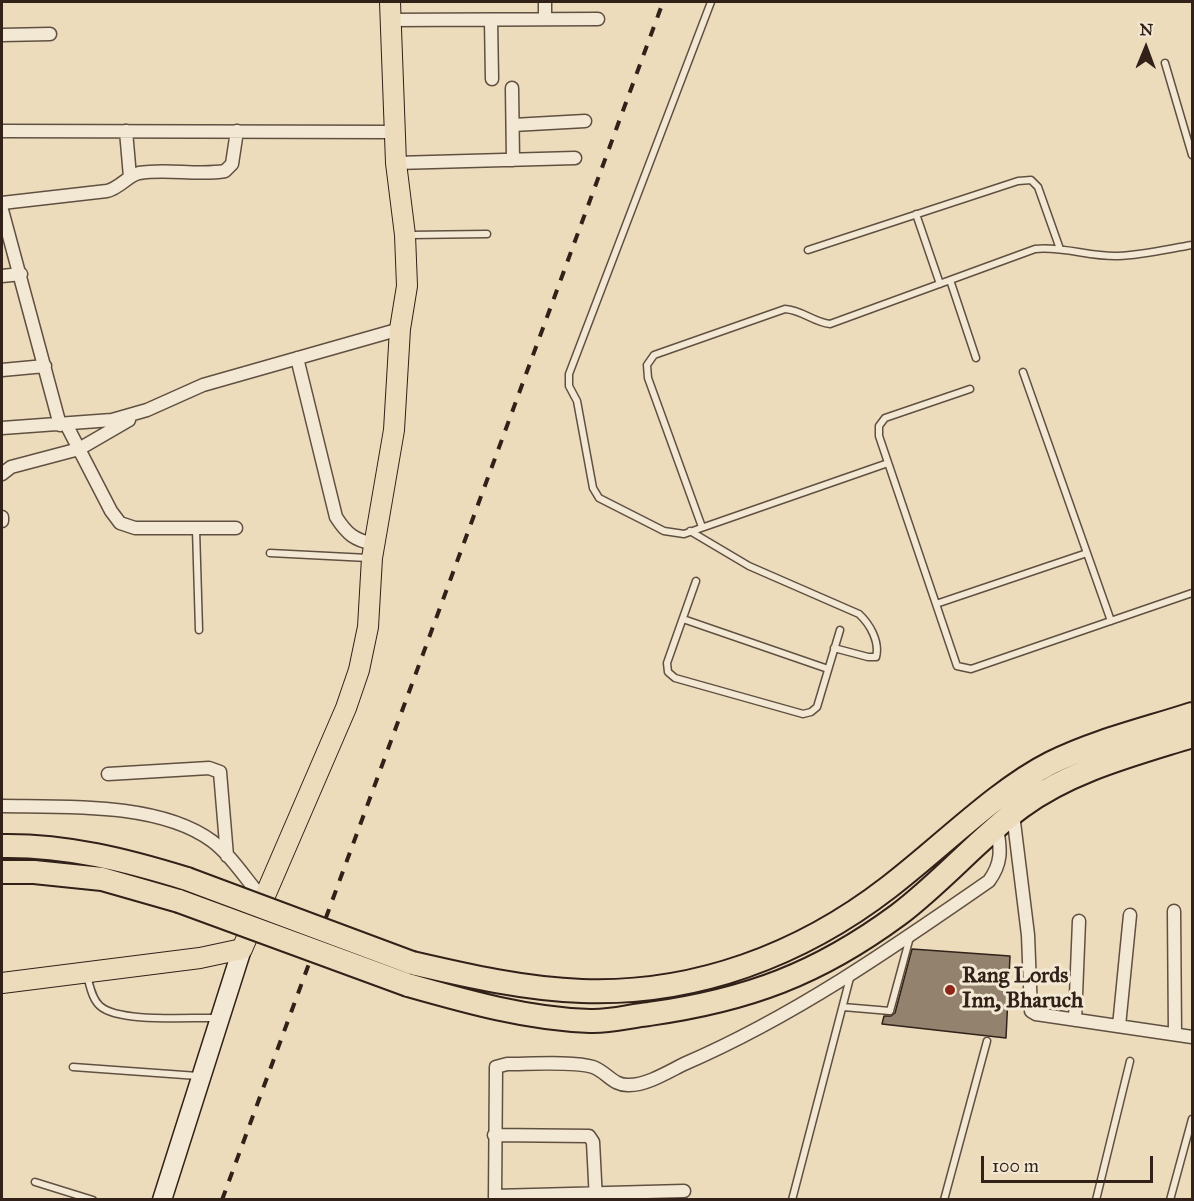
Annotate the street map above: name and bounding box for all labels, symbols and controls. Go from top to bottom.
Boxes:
north arrow [1116,18,1176,78]
text: N [1139,20,1153,39]
place label: Rang Lords Inn, Bharuch [962,964,1083,1016]
marker: Rang Lords Inn, Bharuch [943,983,957,997]
scale bar [984,1144,1156,1182]
text: 100 m [992,1155,1039,1177]

